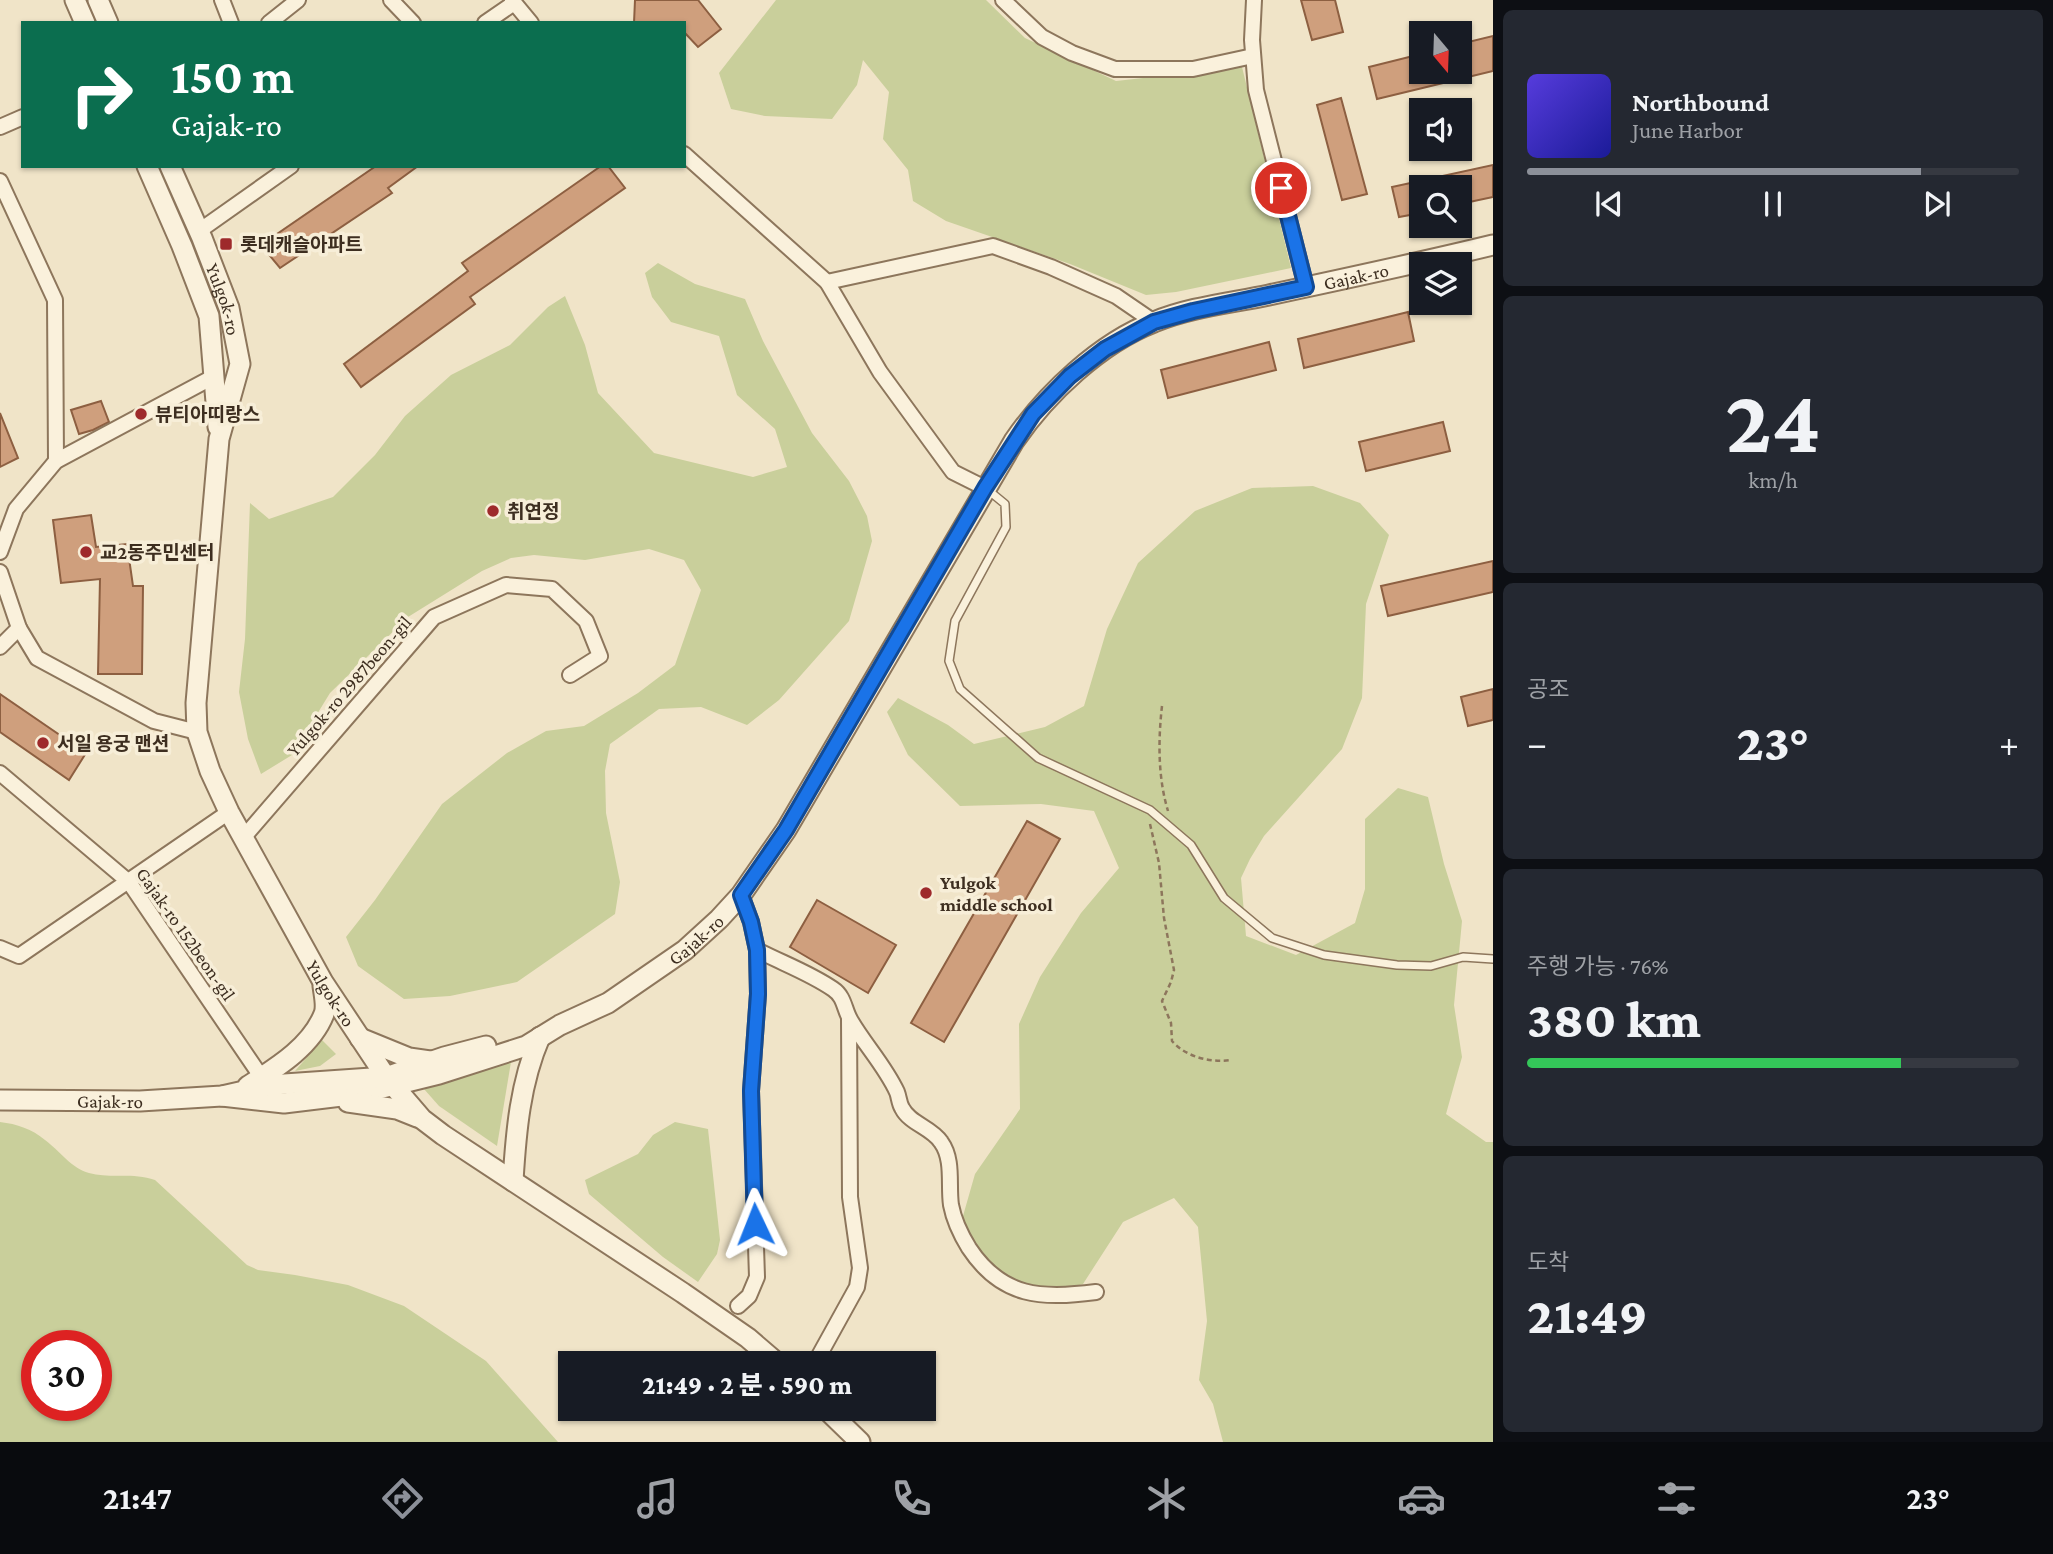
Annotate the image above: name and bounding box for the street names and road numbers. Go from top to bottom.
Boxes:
street label: Gajak-ro [1322,259,1390,294]
street label: Yulgok-ro [202,260,245,337]
street label: Yulgok-ro 2987beon-gil [282,612,416,760]
street label: Gajak-ro 152beon-gil [132,864,240,1005]
street label: Gajak-ro [664,910,728,969]
street label: Yulgok-ro [302,956,360,1030]
street label: Gajak-ro [77,1090,143,1112]

